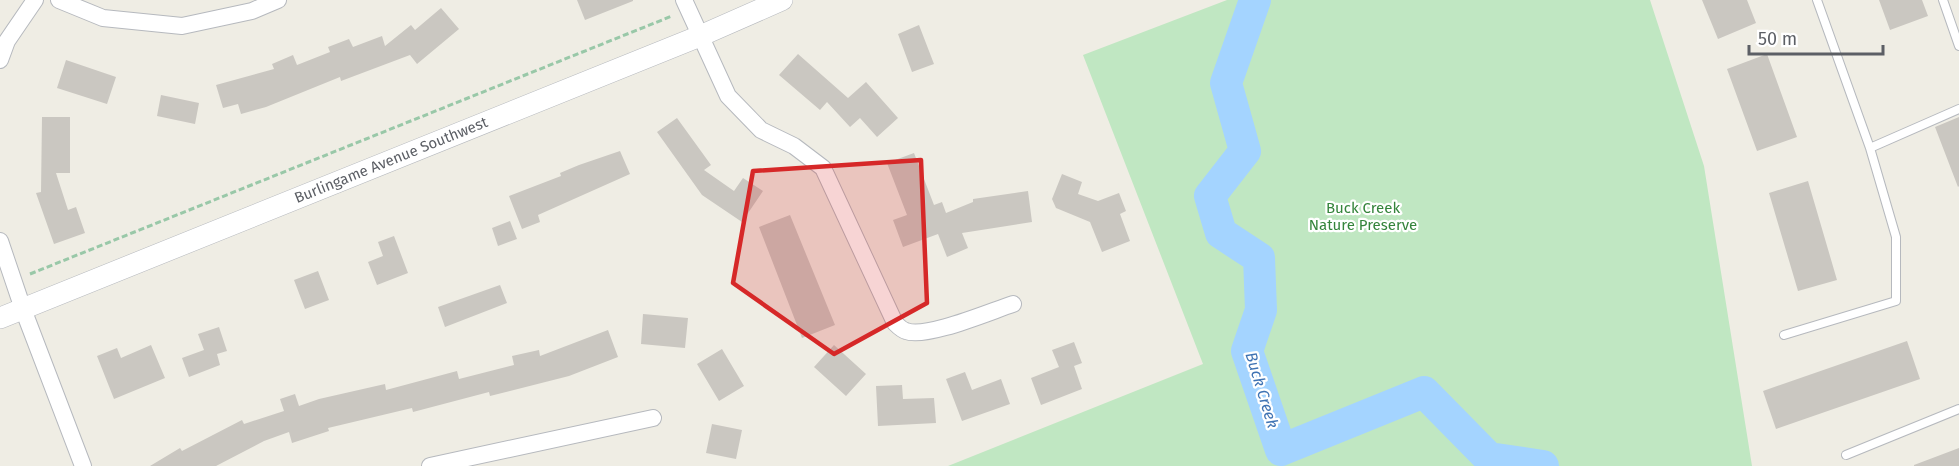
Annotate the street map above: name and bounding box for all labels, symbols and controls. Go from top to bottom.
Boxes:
scale bar [1749,18,1882,56]
text: 50 m [1758,28,1797,50]
street label: Burlingame Avenue Southwest [292,113,491,207]
park label: Buck Creek Nature Preserve [1309,199,1417,234]
water label: Buck Creek [1241,350,1283,431]

